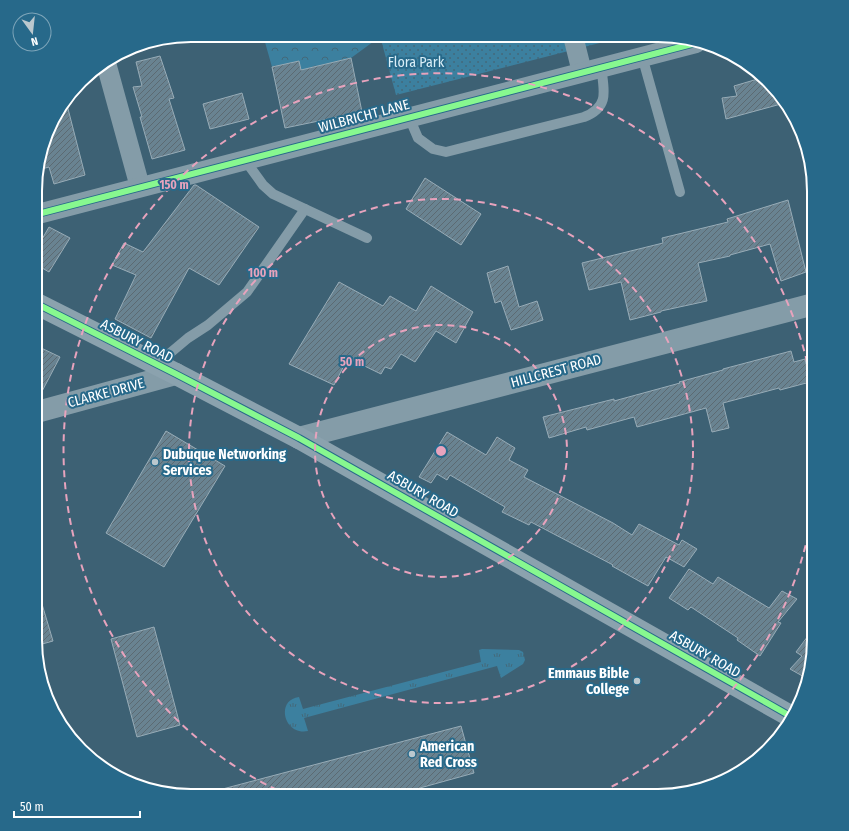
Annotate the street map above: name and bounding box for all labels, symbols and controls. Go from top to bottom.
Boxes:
north arrow [12,12,52,52]
text: N [30,34,39,48]
park label: Flora Park [388,54,445,71]
street label: WILBRICHT LANE [317,96,412,136]
text: 150 m [159,178,189,192]
text: 100 m [248,266,278,280]
street label: ASBURY ROAD [98,315,176,367]
street label: HILLCREST ROAD [509,351,603,391]
text: 50 m [340,355,364,369]
street label: CLARKE DRIVE [66,374,147,411]
centre of rings [434,444,448,458]
place label: Dubuque Networking Services [163,446,286,479]
marker: Dubuque Networking Services [150,457,160,467]
street label: ASBURY ROAD [384,467,462,521]
street label: ASBURY ROAD [666,627,744,681]
place label: Emmaus Bible College [548,665,629,698]
marker: Emmaus Bible College [632,676,642,686]
place label: American Red Cross [419,738,477,771]
marker: American Red Cross [407,749,417,759]
scale bar [14,793,140,819]
text: 50 m [20,800,44,814]

